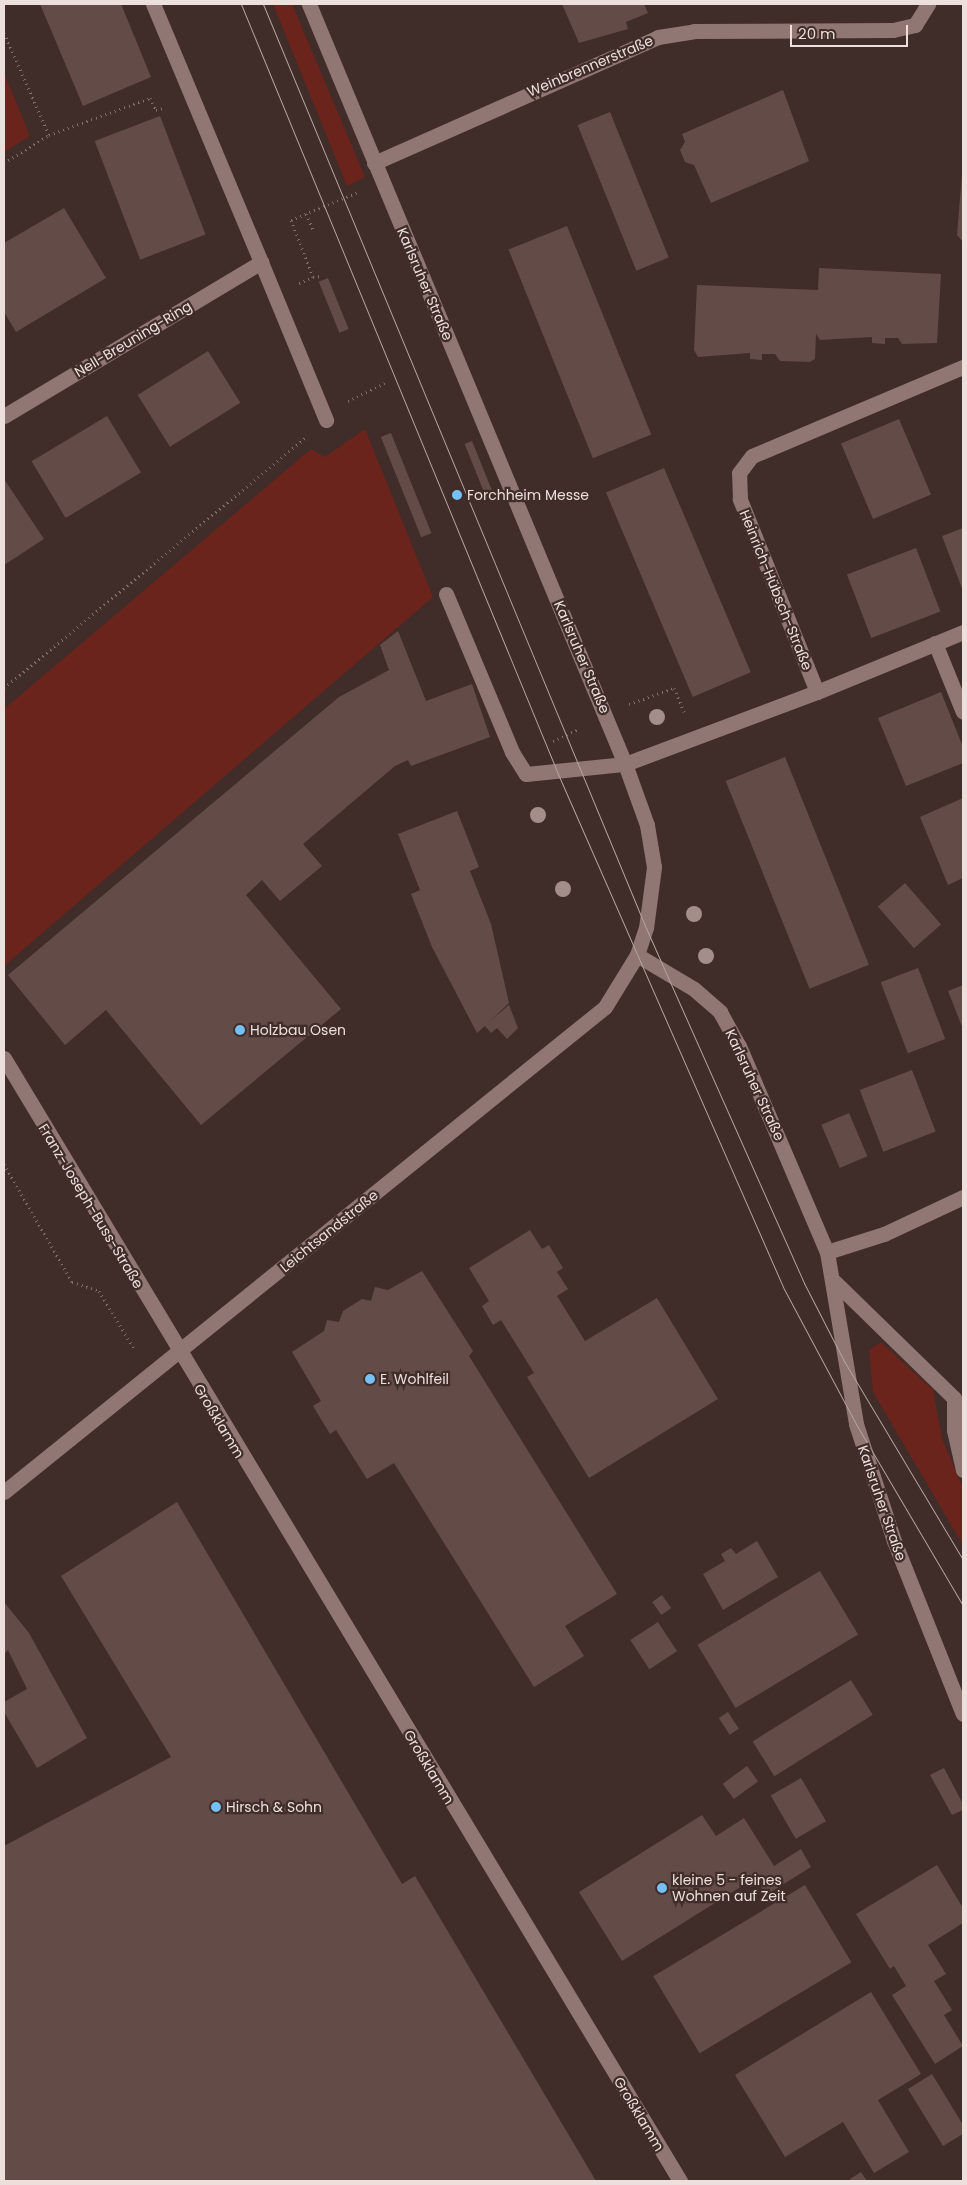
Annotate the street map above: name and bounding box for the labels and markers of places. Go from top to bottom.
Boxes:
place label: Forchheim Messe [467,487,589,503]
marker: Forchheim Messe [451,489,463,501]
place label: Holzbau Osen [250,1022,346,1038]
marker: Holzbau Osen [234,1024,246,1036]
place label: E. Wohlfeil [380,1371,449,1387]
marker: E. Wohlfeil [364,1373,376,1385]
place label: Hirsch & Sohn [226,1799,322,1815]
marker: Hirsch & Sohn [210,1801,222,1813]
place label: kleine 5 - feines Wohnen auf Zeit [672,1872,785,1904]
marker: kleine 5 - feines Wohnen auf Zeit [656,1882,668,1894]

